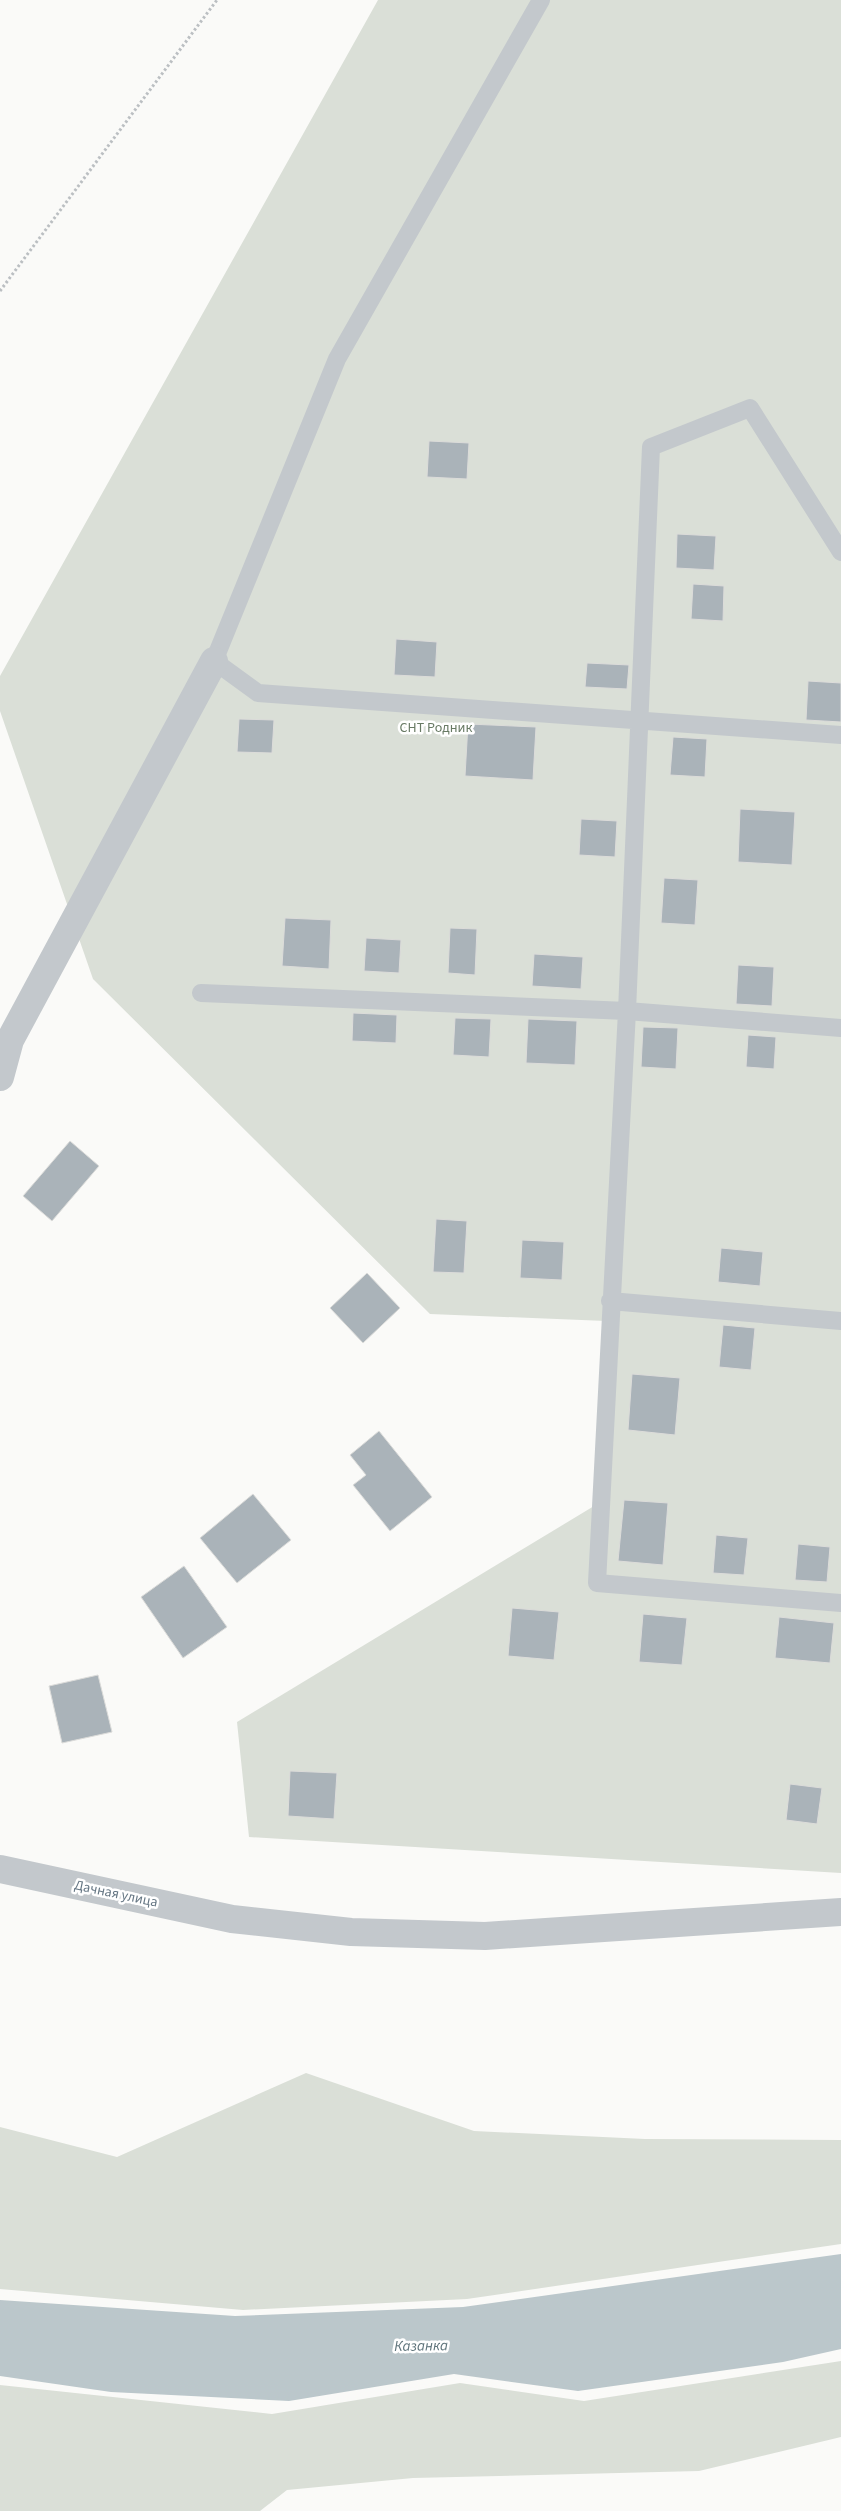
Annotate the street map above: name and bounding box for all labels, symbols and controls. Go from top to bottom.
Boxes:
park label: СНТ Родник [400,718,472,738]
street label: Дачная улица [72,1875,160,1913]
water label: Казанка [394,2335,448,2357]

